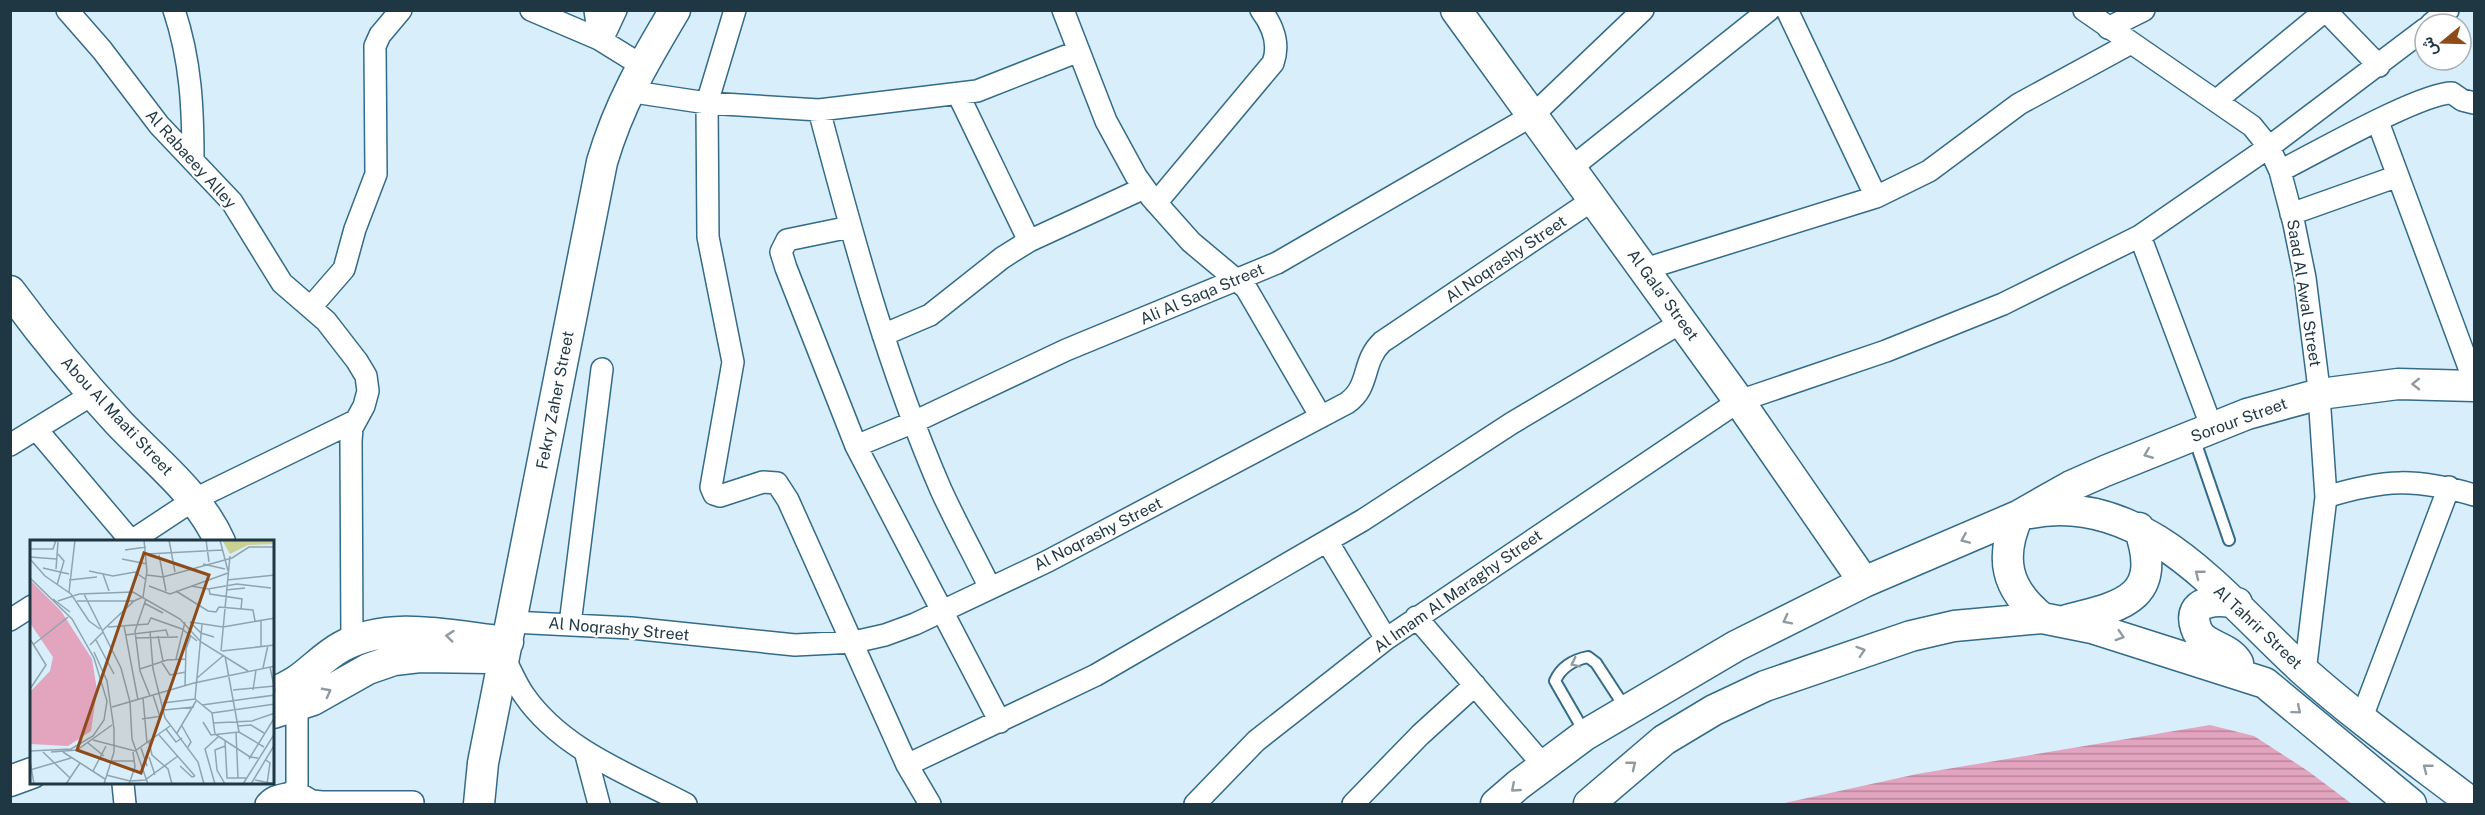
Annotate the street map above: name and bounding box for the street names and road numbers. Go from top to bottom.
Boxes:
street label: Al Rabaeey Alley [142,106,241,213]
street label: Al Noqrashy Street [1442,212,1570,306]
street label: Saad Al Awal Street [2283,218,2325,368]
street label: Al Gala' Street [1624,246,1702,344]
street label: Ali Al Saqa Street [1137,259,1267,329]
street label: Fekry Zaher Street [532,329,578,471]
street label: Abou Al Maati Street [57,353,177,479]
street label: Sorour Street [2188,394,2290,446]
street label: Al Noqrashy Street [1031,493,1165,575]
street label: Al Imam Al Maraghy Street [1370,526,1546,656]
street label: Al Tahrir Street [2210,581,2306,673]
street label: Al Noqrashy Street [548,613,690,645]

